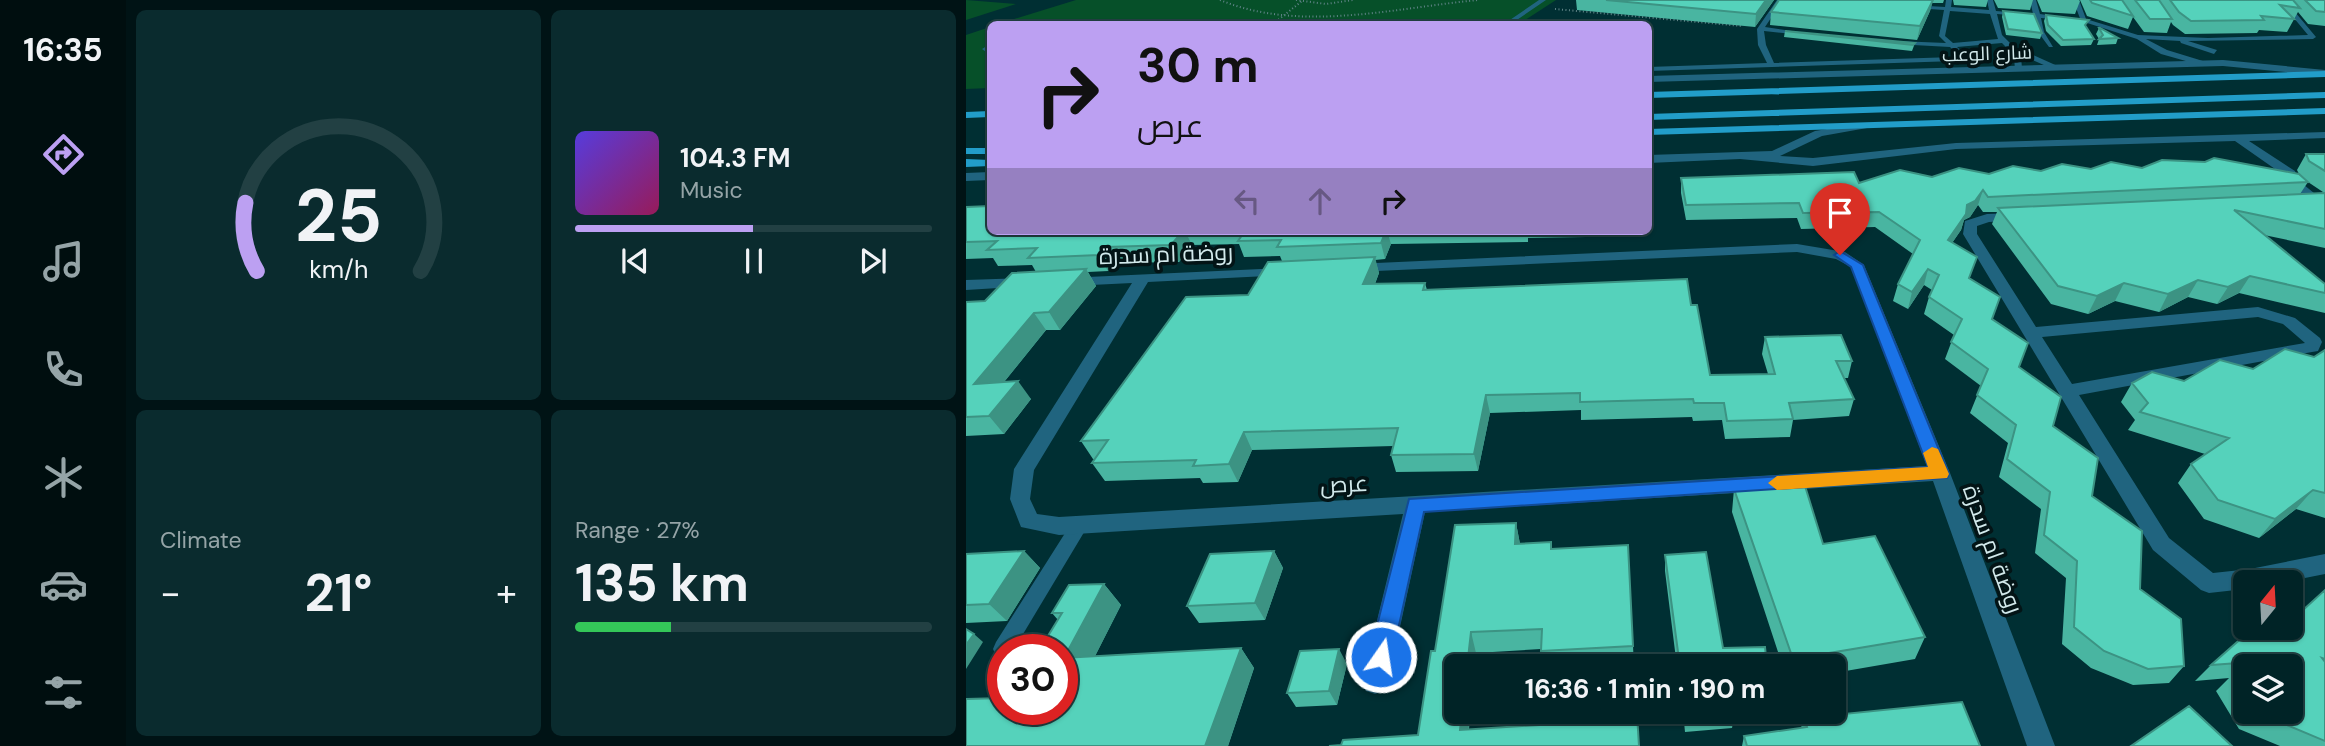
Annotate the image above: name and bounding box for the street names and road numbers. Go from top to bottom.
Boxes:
street label: شارع الوعب [1942,39,2032,69]
street label: روضة ام سدرة [1098,237,1234,272]
street label: عرص [1319,468,1369,500]
street label: روضة ام سدرة [1955,481,2030,618]

